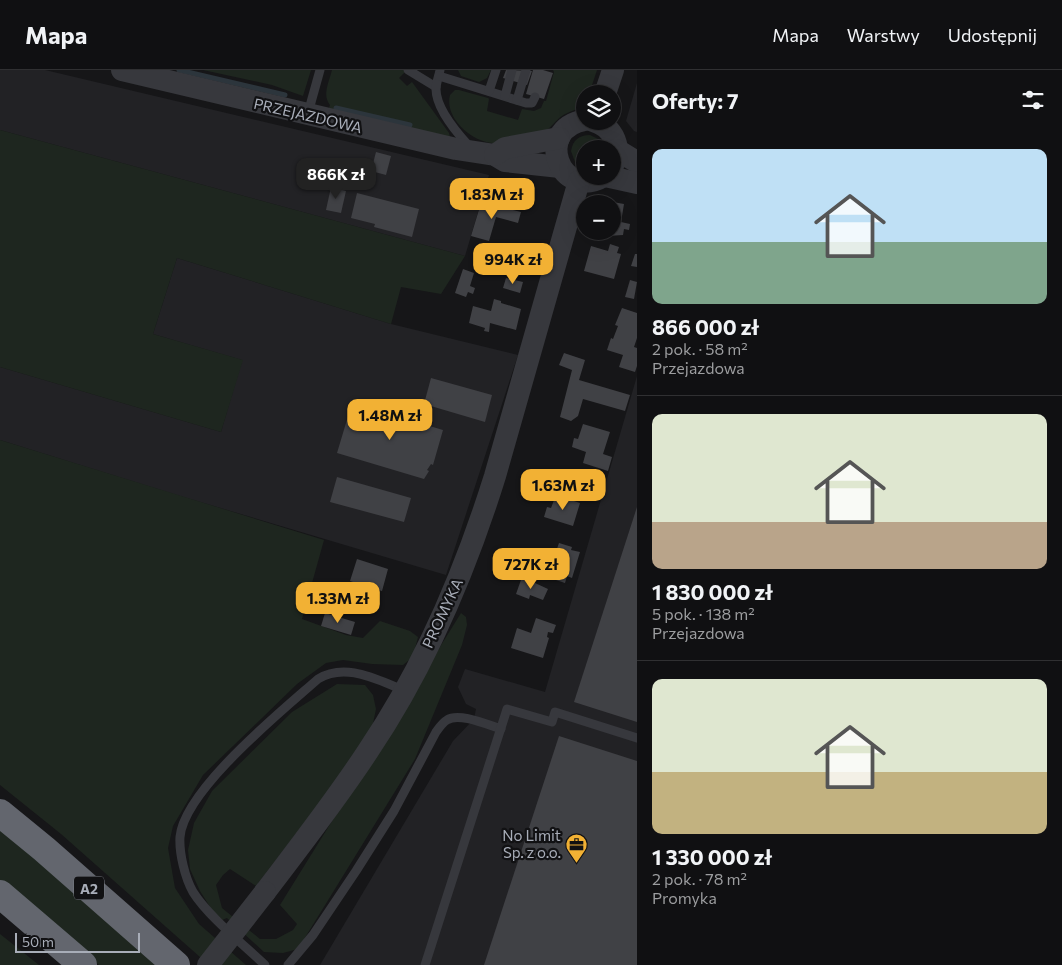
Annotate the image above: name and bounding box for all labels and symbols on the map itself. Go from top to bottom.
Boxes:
street label: PRZEJAZDOWA [252,94,364,136]
pin: 866K zł [290,158,382,200]
pin: 1.83M zł [440,178,544,220]
pin: 994K zł [467,242,559,285]
pin: 1.48M zł [338,398,442,441]
pin: 1.63M zł [511,468,615,511]
pin: 727K zł [485,548,577,590]
street label: PROMYKA [418,575,466,651]
pin: 1.33M zł [286,582,390,624]
place label: No Limit Sp. z o.o. [502,826,561,861]
office icon: No Limit Sp. z o.o. [565,832,589,863]
road number: A2 [74,876,104,900]
scale bar [15,930,140,953]

